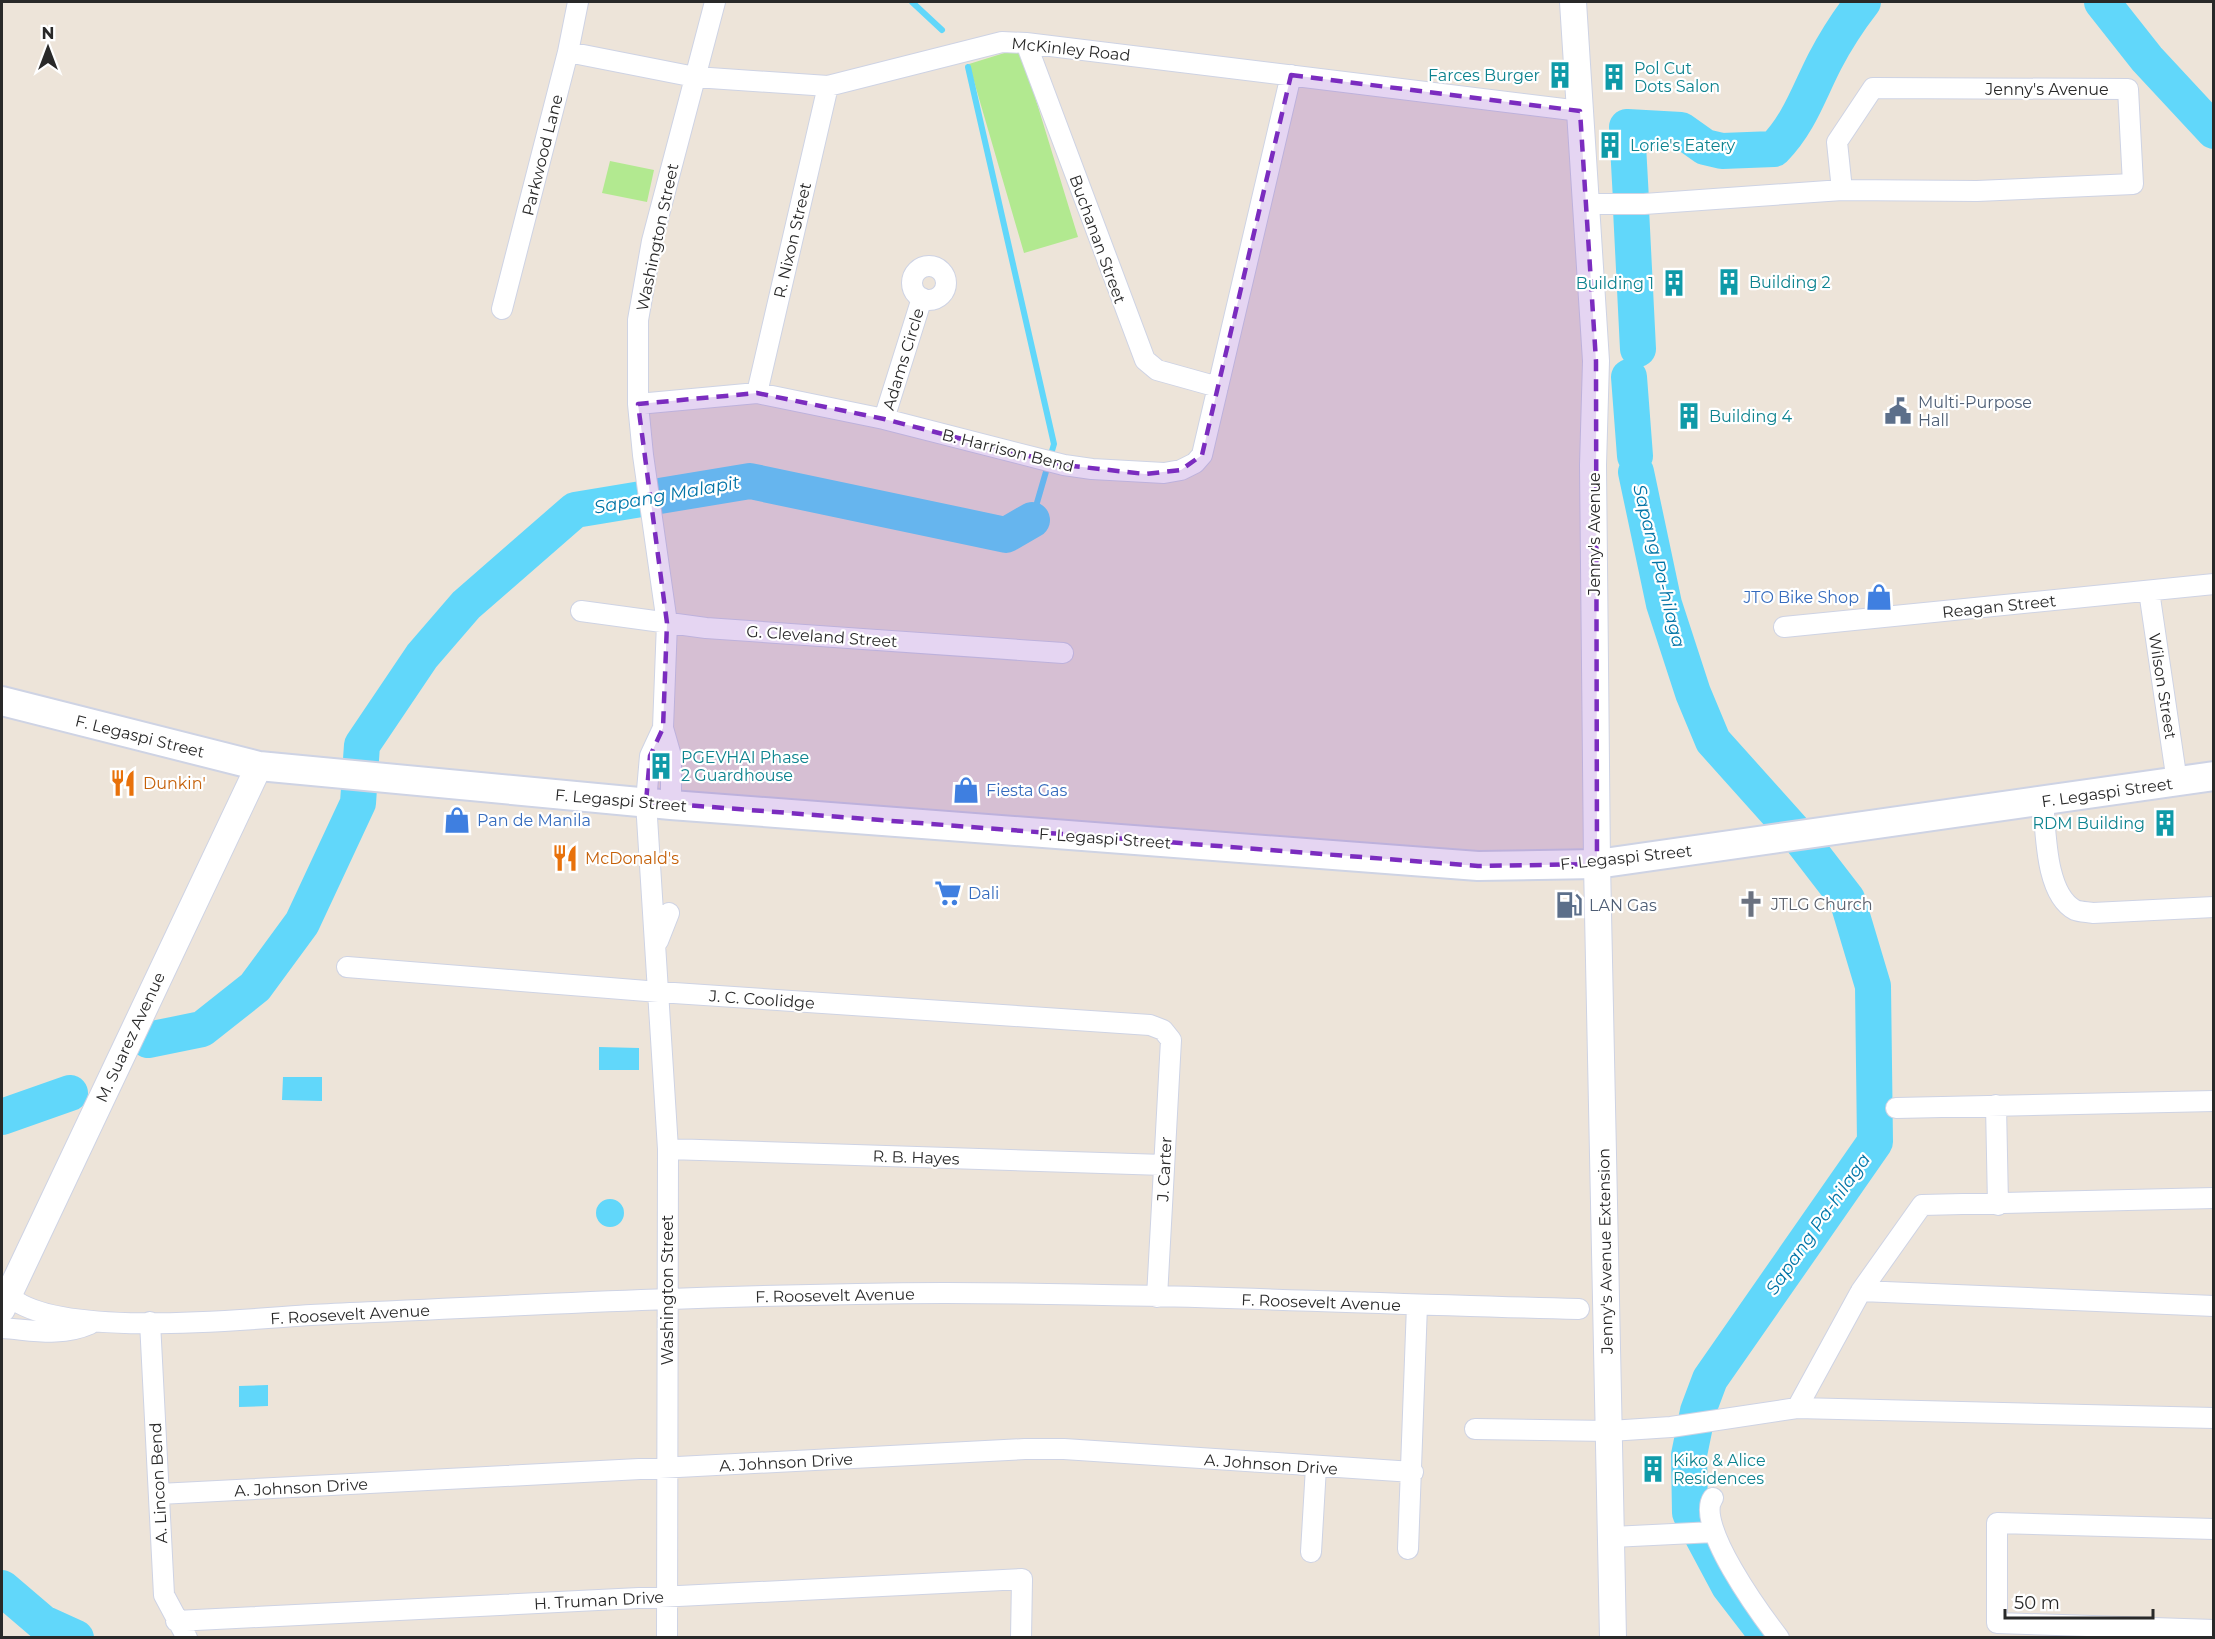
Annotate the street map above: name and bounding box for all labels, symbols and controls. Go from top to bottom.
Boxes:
north arrow [18,18,78,78]
text: N [42,24,54,43]
street label: McKinley Road [1011,34,1131,65]
place label: Pol Cut Dots Salon [1634,59,1720,96]
building icon: Farces Burger [1545,60,1575,90]
building icon: Pol Cut Dots Salon [1599,62,1629,92]
place label: Farces Burger [1428,66,1540,85]
street label: Jenny's Avenue [1984,80,2109,99]
street label: Parkwood Lane [518,92,567,218]
building icon: Lorie's Eatery [1595,130,1625,160]
place label: Lorie's Eatery [1630,136,1736,155]
street label: Washington Street [633,161,683,313]
street label: Buchanan Street [1065,172,1130,307]
street label: R. Nixon Street [770,180,815,300]
building icon: Building 2 [1714,267,1744,297]
building icon: Building 1 [1659,268,1689,298]
place label: Building 2 [1749,273,1831,292]
place label: Building 1 [1576,274,1654,293]
street label: Adams Circle [879,306,928,412]
place label: Multi-Purpose Hall [1918,393,2032,430]
public building icon: Multi-Purpose Hall [1883,396,1913,426]
building icon: Building 4 [1674,401,1704,431]
place label: Building 4 [1709,407,1793,426]
street label: B. Harrison Bend [940,425,1076,476]
water label: Sapang Malapit [592,471,742,519]
street label: Jenny's Avenue [1585,472,1604,597]
water label: Sapang Pa-hilaga [1628,482,1690,650]
shop icon: JTO Bike Shop [1864,582,1894,612]
place label: JTO Bike Shop [1743,588,1859,607]
street label: Reagan Street [1941,591,2057,622]
street label: G. Cleveland Street [746,622,899,651]
street label: Wilson Street [2145,632,2180,741]
street label: F. Legaspi Street [73,711,207,762]
place label: PGEVHAI Phase 2 Guardhouse [681,748,809,785]
building icon: PGEVHAI Phase 2 Guardhouse [646,751,676,781]
restaurant icon: Dunkin' [108,768,138,798]
place label: Dunkin' [143,774,206,793]
street label: F. Legaspi Street [2040,774,2174,811]
shop icon: Fiesta Gas [951,775,981,805]
place label: Fiesta Gas [986,781,1068,800]
street label: F. Legaspi Street [554,785,688,816]
shop icon: Pan de Manila [442,805,472,835]
building icon: RDM Building [2150,808,2180,838]
place label: Pan de Manila [477,811,591,830]
place label: RDM Building [2032,814,2145,833]
street label: F. Legaspi Street [1038,824,1172,853]
street label: F. Legaspi Street [1559,841,1693,874]
restaurant icon: McDonald's [550,843,580,873]
place label: McDonald's [585,849,679,868]
supermarket icon: Dali [933,878,963,908]
place label: Dali [968,884,999,903]
church icon: JTLG Church [1736,889,1766,919]
fuel station icon: LAN Gas [1554,890,1584,920]
place label: JTLG Church [1770,895,1873,914]
place label: LAN Gas [1589,896,1657,915]
street label: M. Suarez Avenue [92,969,169,1105]
street label: J. C. Coolidge [708,986,815,1013]
street label: J. Carter [1153,1136,1176,1203]
street label: R. B. Hayes [872,1146,960,1169]
street label: Jenny's Avenue Extension [1594,1148,1617,1355]
water label: Sapang Pa-hilaga [1761,1149,1875,1299]
street label: Washington Street [658,1214,677,1365]
street label: F. Roosevelt Avenue [755,1285,915,1306]
street label: F. Roosevelt Avenue [1241,1290,1401,1315]
street label: F. Roosevelt Avenue [270,1301,430,1328]
street label: A. Lincon Bend [146,1422,171,1544]
street label: A. Johnson Drive [719,1450,853,1475]
street label: A. Johnson Drive [1203,1450,1338,1479]
place label: Kiko & Alice Residences [1673,1451,1766,1488]
building icon: Kiko & Alice Residences [1638,1454,1668,1484]
street label: A. Johnson Drive [234,1475,368,1500]
scale bar [2005,1582,2154,1620]
street label: H. Truman Drive [534,1588,664,1613]
text: 50 m [2014,1592,2060,1614]

